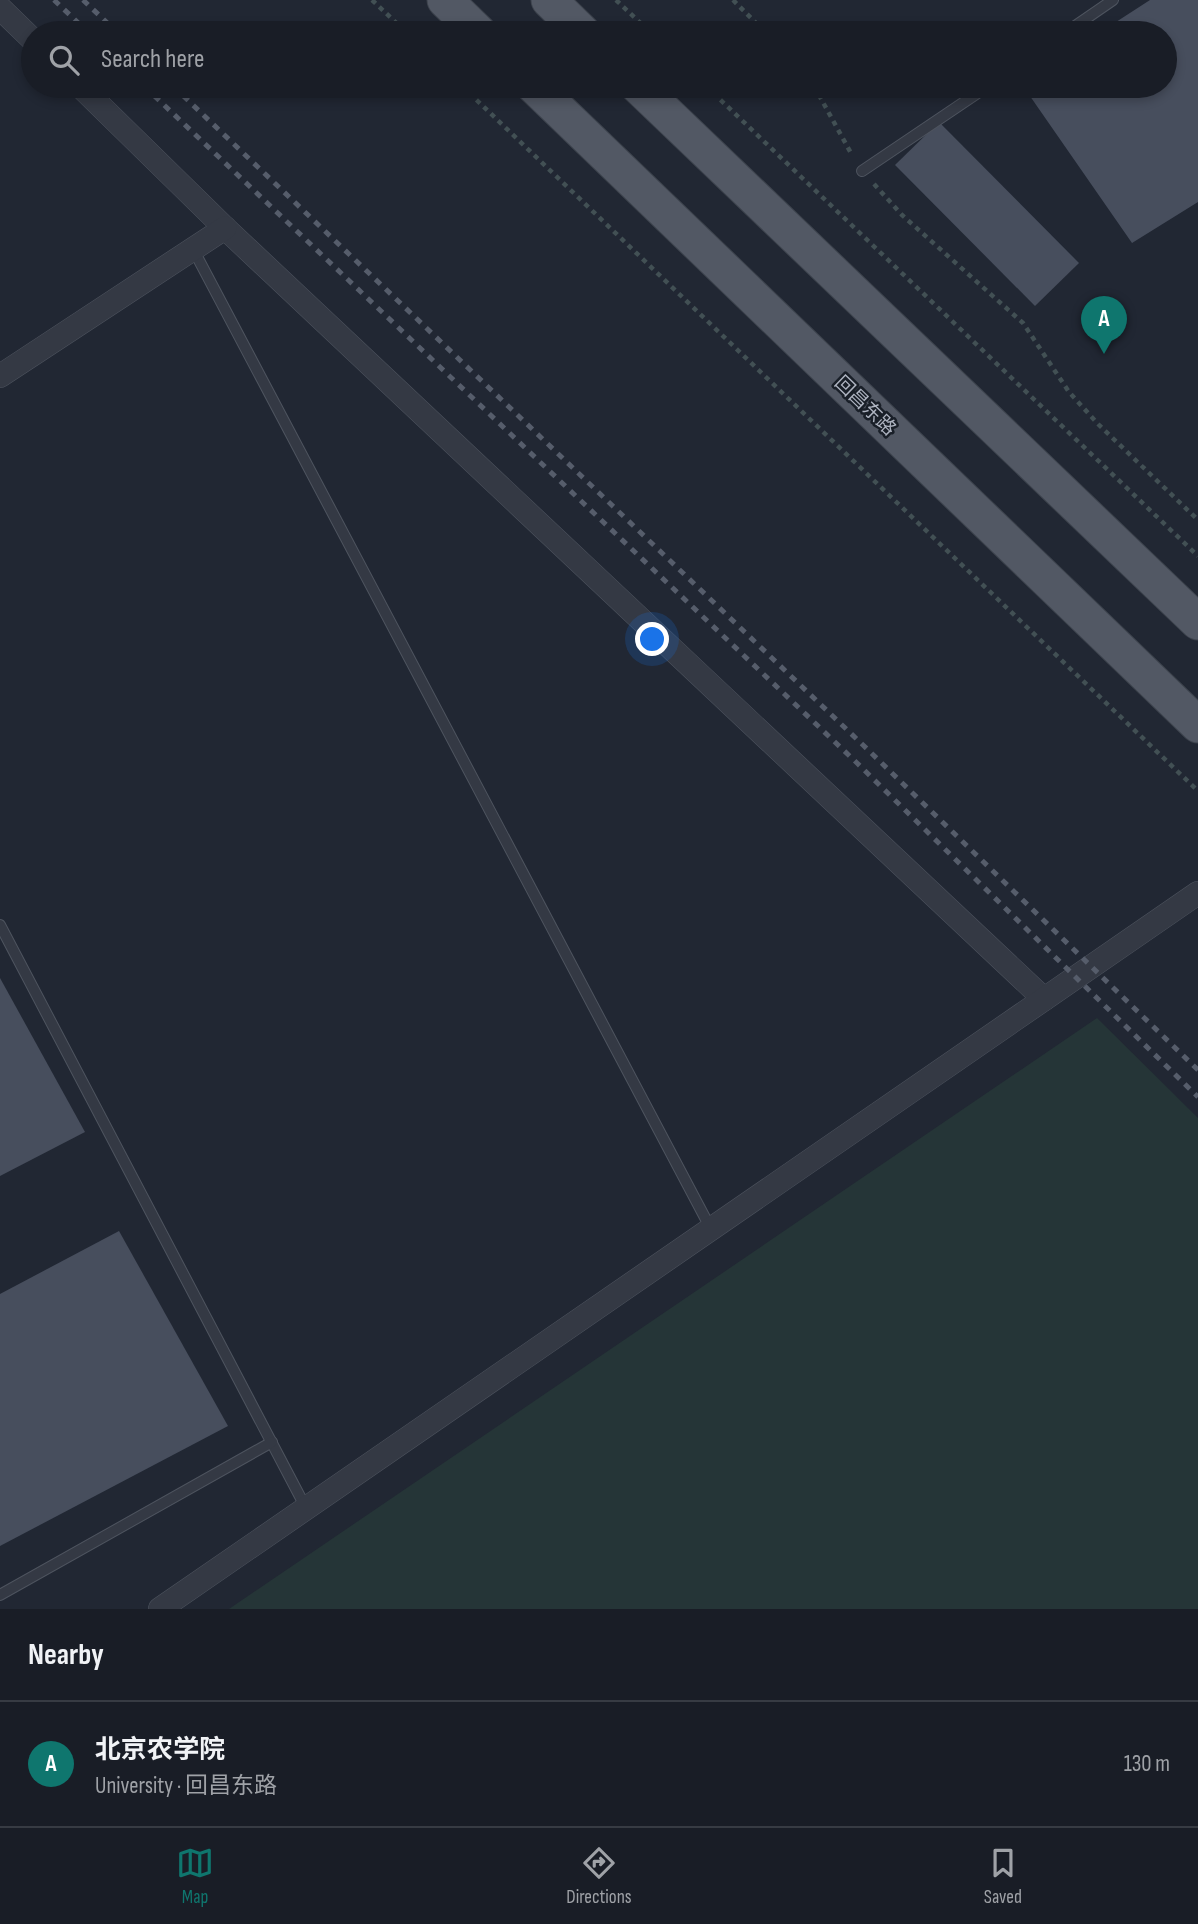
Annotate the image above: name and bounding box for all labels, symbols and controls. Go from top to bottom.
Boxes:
search box [21,21,1177,98]
icon: search [45,41,83,79]
text: Search here [101,44,204,75]
pin: A [1081,296,1127,354]
street label: 回昌东路 [830,371,900,441]
your location [635,622,669,656]
text: Nearby [28,1637,104,1673]
text: 北京农学院 [95,1735,225,1766]
text: A [46,1750,56,1778]
text: 130 m [1124,1750,1170,1778]
text: University · 回昌东路 [95,1772,277,1800]
tab: Map [176,1844,214,1909]
tab: Directions [566,1844,632,1909]
tab: Saved [984,1844,1022,1909]

